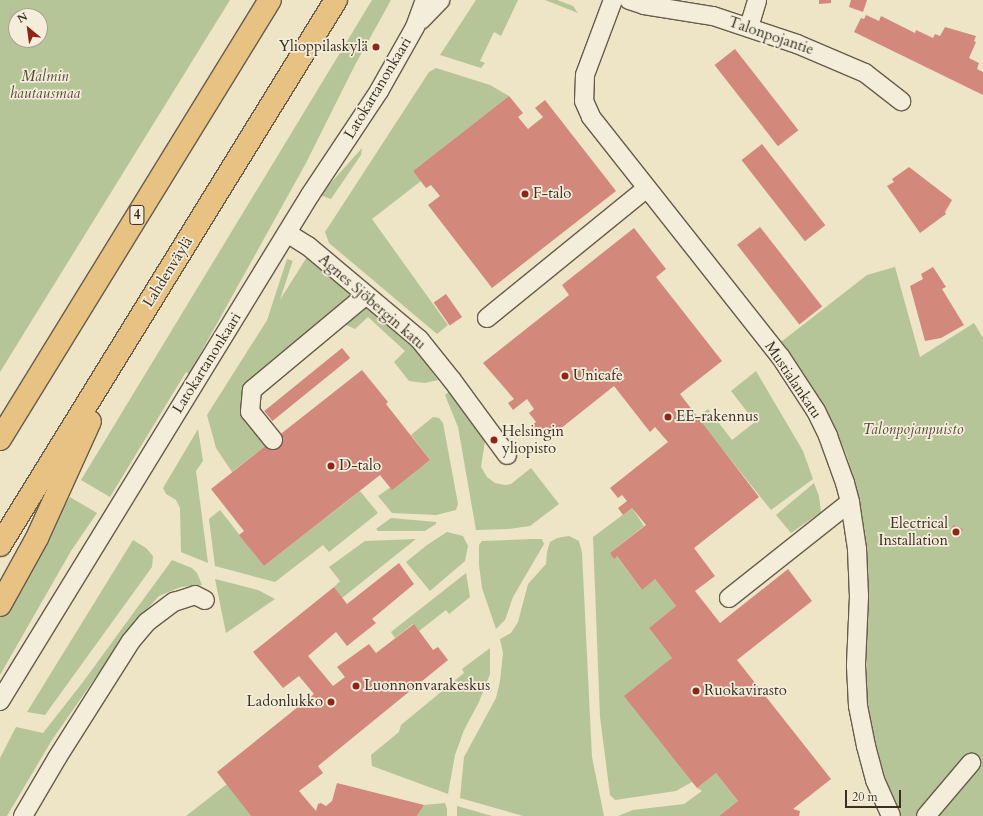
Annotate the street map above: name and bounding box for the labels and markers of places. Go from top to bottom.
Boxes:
place label: Ylioppilaskylä [279,38,368,56]
marker: Ylioppilaskylä [371,42,381,52]
place label: F-talo [533,185,571,203]
marker: F-talo [520,189,530,199]
place label: Unicafe [573,367,623,385]
marker: Unicafe [560,371,570,381]
place label: EE-rakennus [676,408,758,426]
marker: EE-rakennus [663,412,673,422]
place label: Helsingin yliopisto [502,422,564,457]
marker: Helsingin yliopisto [489,435,499,445]
place label: D-talo [339,457,381,475]
marker: D-talo [326,461,336,471]
place label: Electrical Installation [878,514,948,549]
marker: Electrical Installation [951,527,961,537]
place label: Luonnonvarakeskus [364,677,490,695]
marker: Luonnonvarakeskus [351,681,361,691]
place label: Ruokavirasto [704,682,787,700]
marker: Ruokavirasto [691,686,701,696]
place label: Ladonlukko [247,693,323,711]
marker: Ladonlukko [326,697,336,707]

